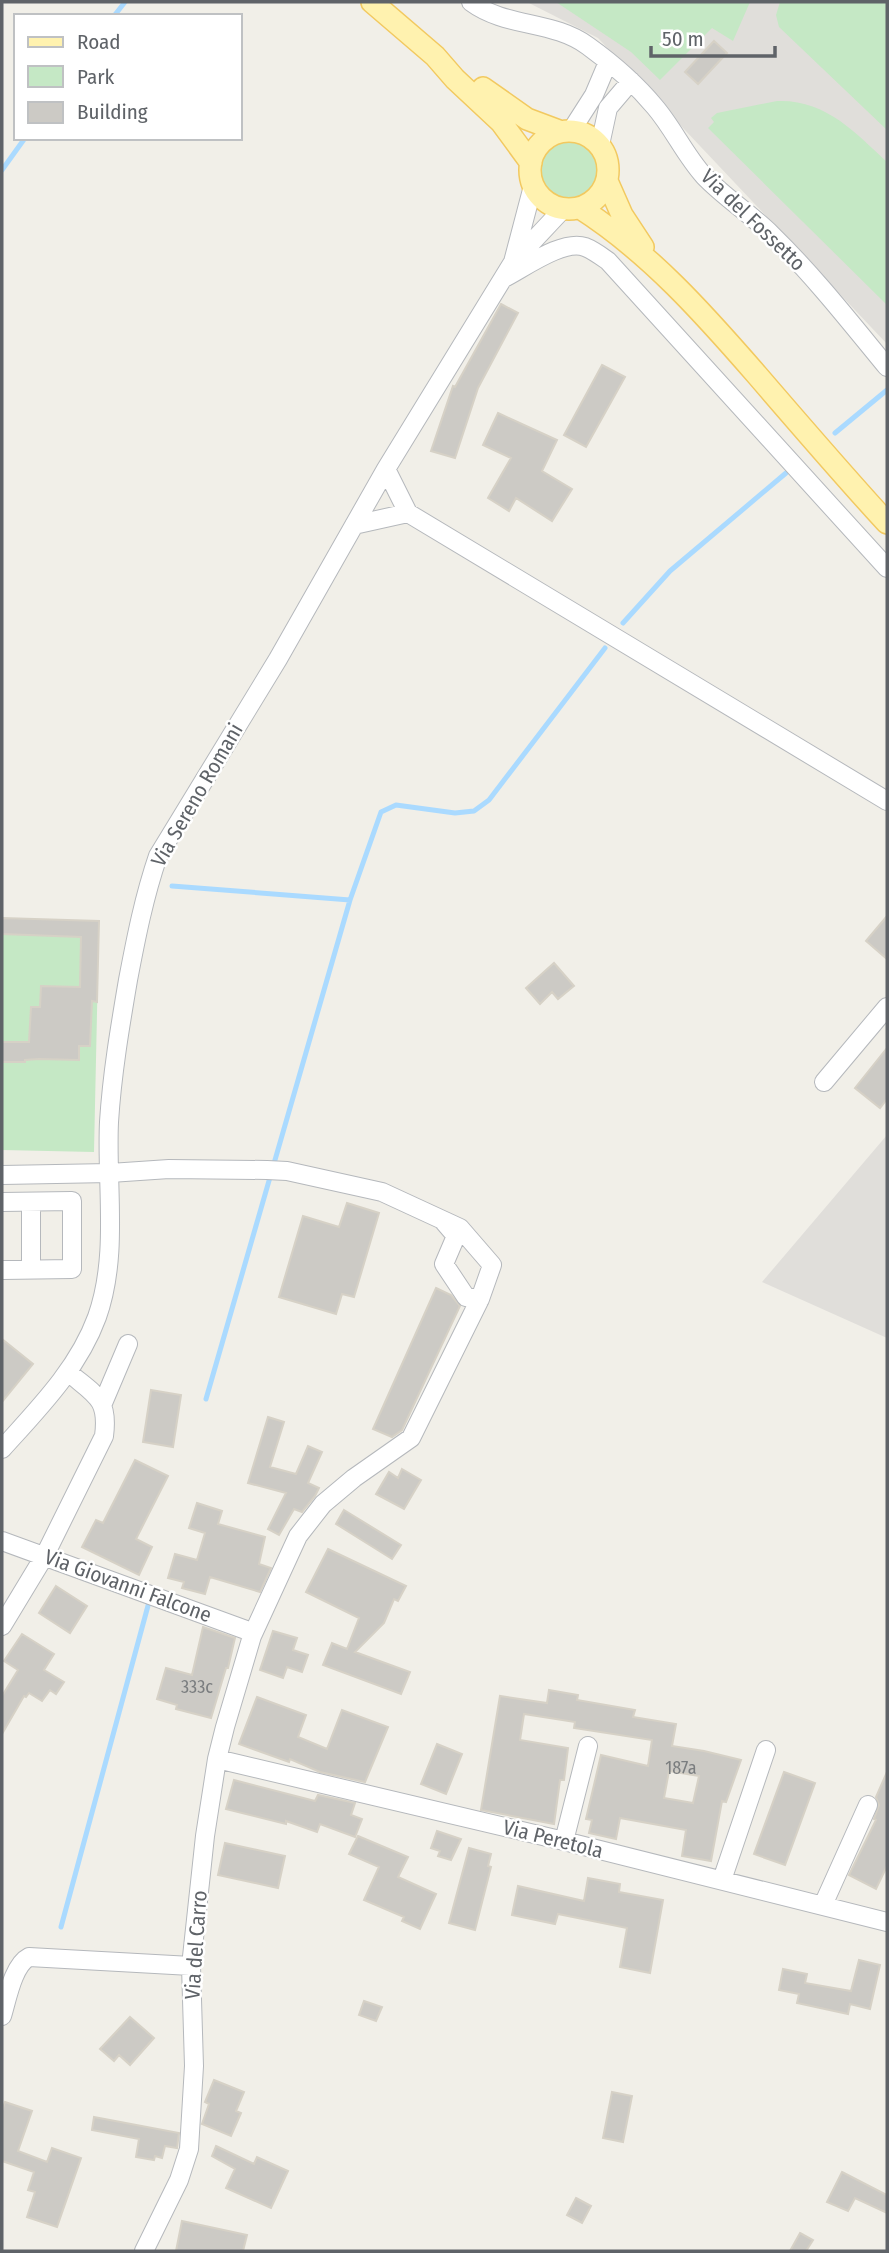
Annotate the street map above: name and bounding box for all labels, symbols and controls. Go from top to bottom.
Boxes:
legend [14,14,242,140]
scale bar [651,14,775,58]
text: 50 m [662,26,704,52]
text: Road [77,29,121,55]
text: Park [77,64,115,90]
text: Building [77,99,148,125]
street label: Via del Fossetto [695,164,811,276]
street label: Via Sereno Romani [145,719,249,871]
street label: Via Giovanni Falcone [41,1544,215,1628]
house number: 333c [181,1676,213,1698]
house number: 187a [665,1757,697,1779]
street label: Via Peretola [500,1814,606,1864]
street label: Via del Carro [179,1890,213,2000]

